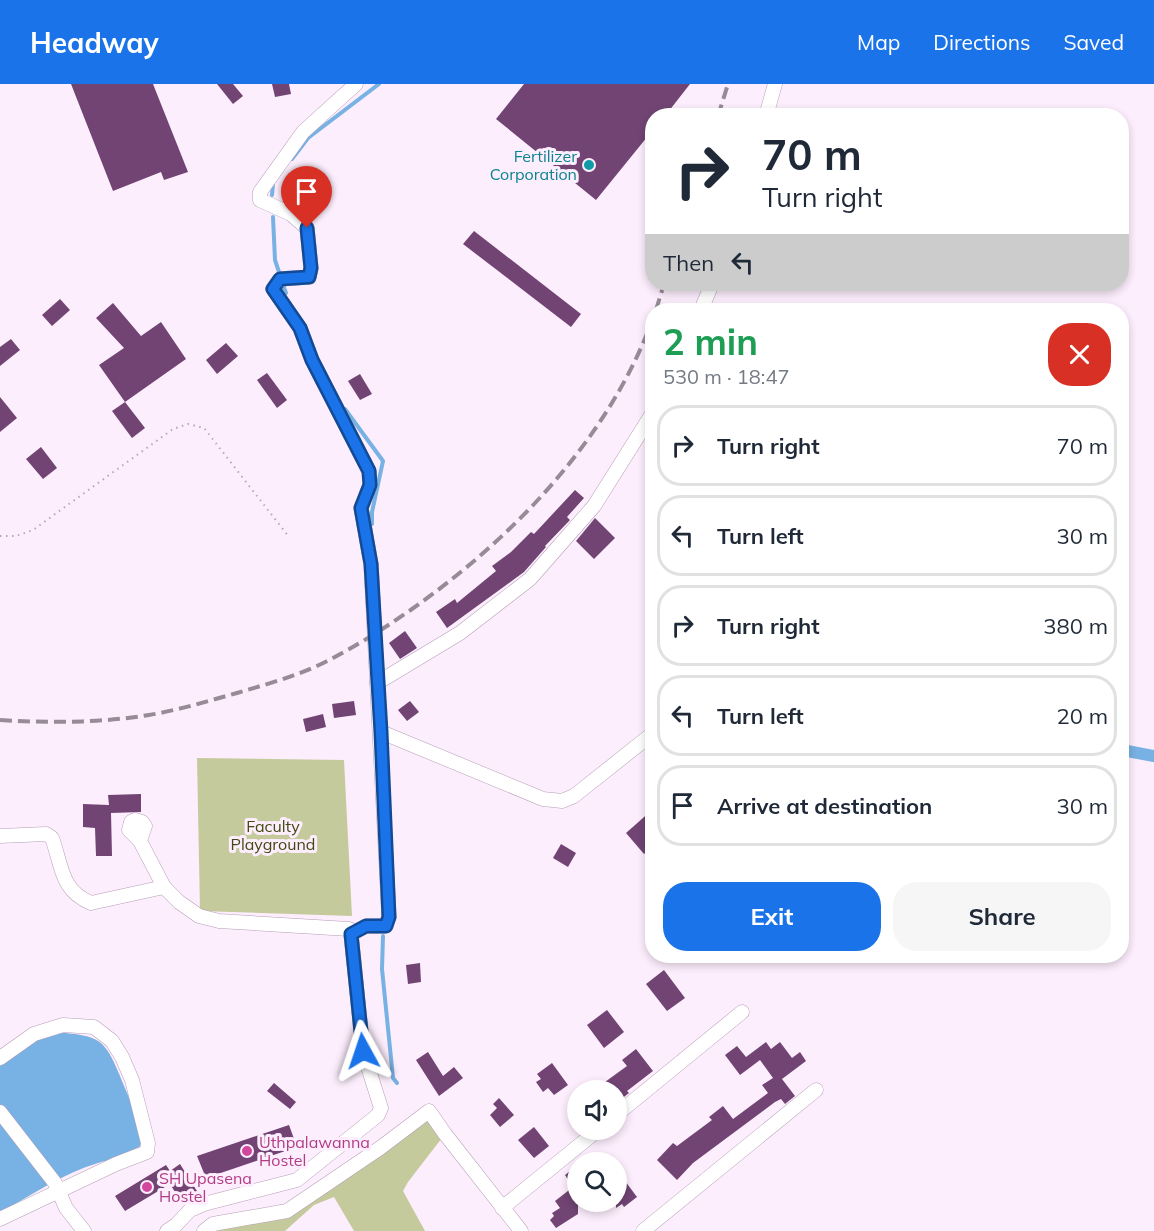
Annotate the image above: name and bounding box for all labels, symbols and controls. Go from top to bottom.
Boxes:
text: Headway [30,25,159,60]
text: Map [857,29,900,55]
text: Directions [933,29,1030,55]
text: Saved [1063,29,1124,55]
text: 70 m [762,128,862,181]
icon: right [663,132,741,210]
place label: Fertilizer Corporation [490,146,577,184]
marker: Fertilizer Corporation [582,158,596,172]
pin [281,166,332,228]
icon: arrive [290,175,323,208]
text: Turn right [762,180,882,214]
icon: left [726,246,759,279]
text: Then [663,249,714,277]
text: 2 min [663,319,758,364]
button: close [1048,323,1111,386]
text: 530 m · 18:47 [663,364,789,389]
icon: right [666,429,699,462]
text: Turn right [717,432,820,460]
text: 70 m [1057,432,1108,460]
icon: left [666,519,699,552]
text: Turn left [717,522,804,550]
text: 30 m [1057,522,1108,550]
icon: right [666,609,699,642]
text: Turn right [717,612,820,640]
text: 380 m [1043,612,1108,640]
icon: left [666,699,699,732]
text: Turn left [717,702,804,730]
text: 20 m [1057,702,1108,730]
icon: arrive [666,789,699,822]
text: Arrive at destination [717,792,932,820]
text: 30 m [1057,792,1108,820]
park label: Faculty Playground [231,816,315,854]
button: Exit [663,882,881,951]
button: Share [893,882,1111,951]
position arrow [331,1019,395,1083]
map controls [567,1080,627,1212]
button: sound [567,1080,627,1140]
place label: Uthpalawanna Hostel [259,1132,370,1170]
marker: Uthpalawanna Hostel [240,1144,254,1158]
button: search [567,1152,627,1212]
place label: SH Upasena Hostel [159,1168,252,1206]
marker: SH Upasena Hostel [140,1180,154,1194]

